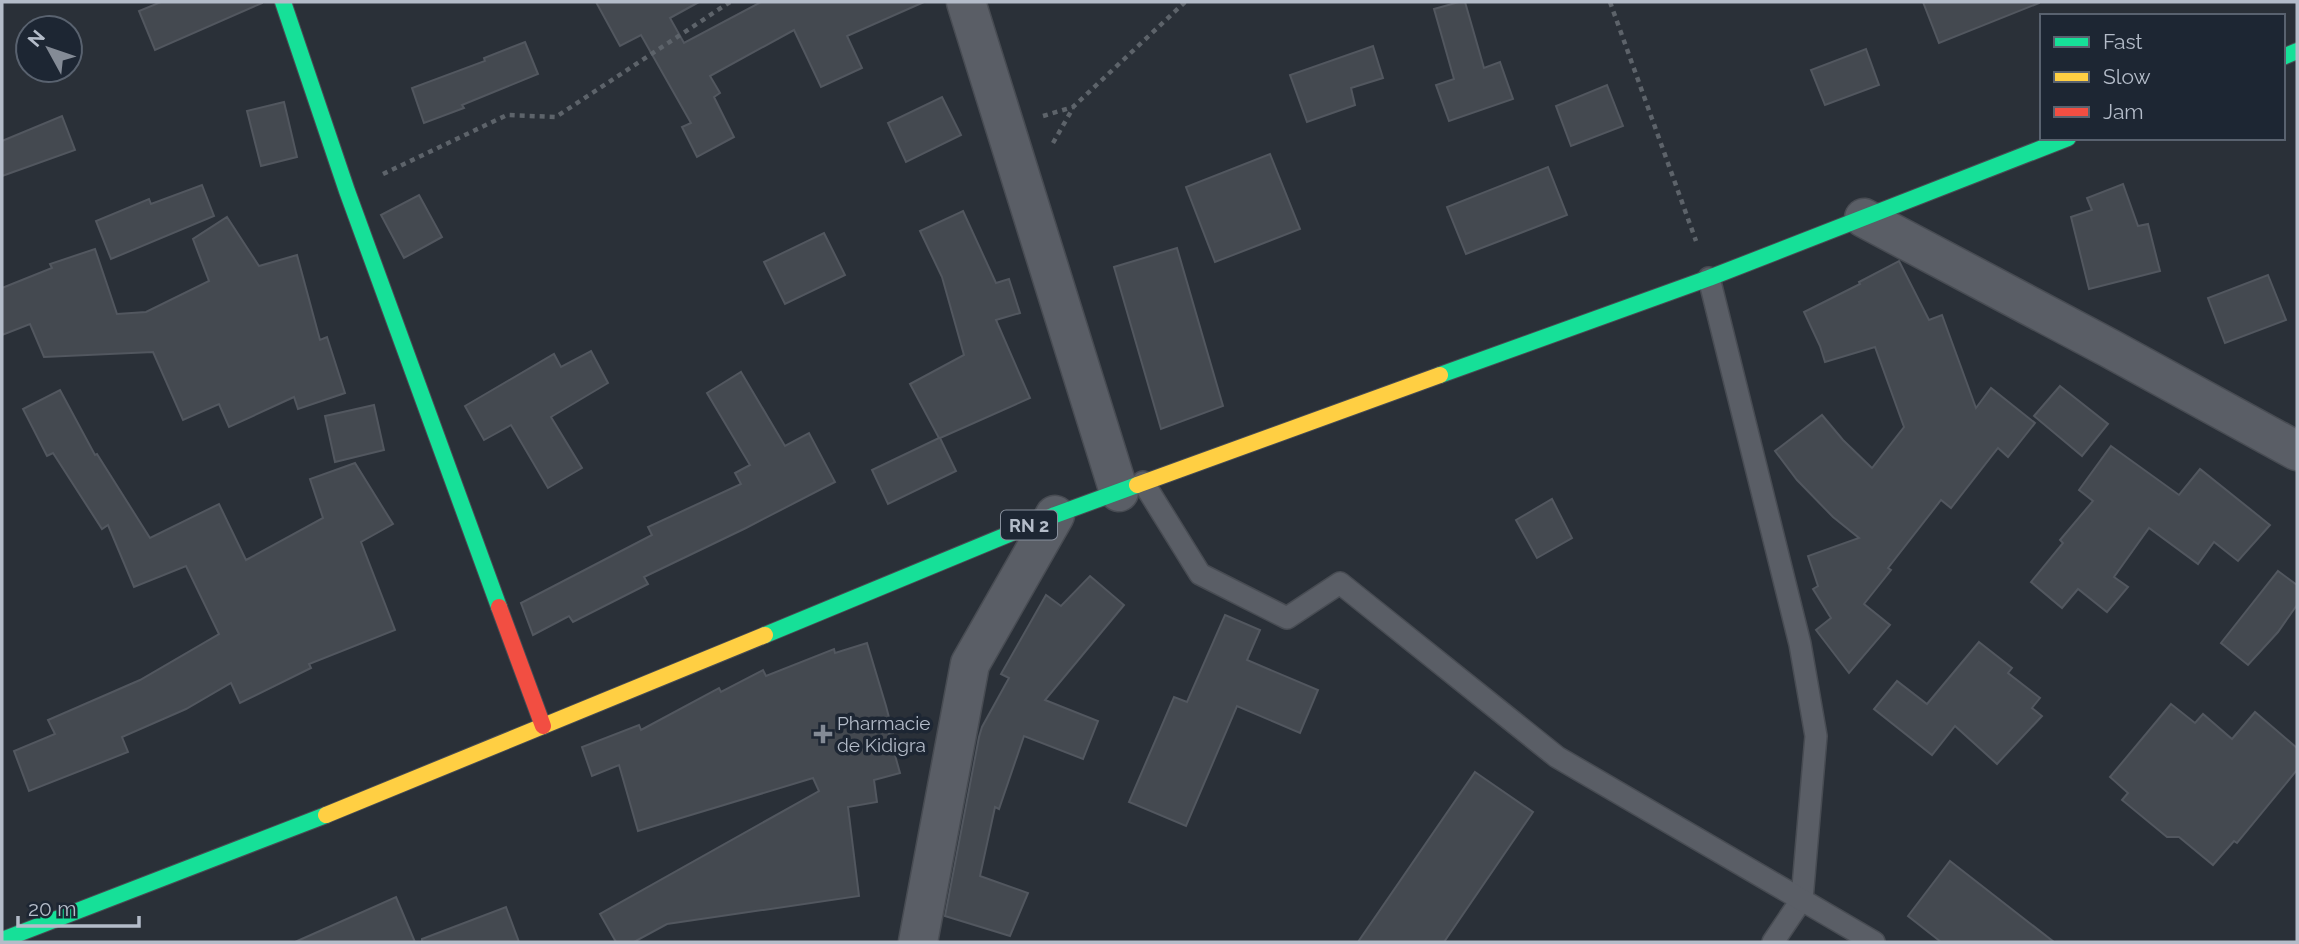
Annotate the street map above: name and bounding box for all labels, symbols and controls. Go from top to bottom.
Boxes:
north arrow [14,14,84,84]
legend [2040,14,2285,140]
text: N [23,25,49,51]
text: Fast [2103,29,2143,54]
text: Slow [2103,64,2151,89]
text: Jam [2103,99,2144,124]
road number: RN 2 [1001,510,1057,540]
place label: Pharmacie de Kidigra [837,712,930,756]
marker: Pharmacie de Kidigra [815,726,831,742]
scale bar [18,884,138,928]
text: 20 m [28,896,76,921]

